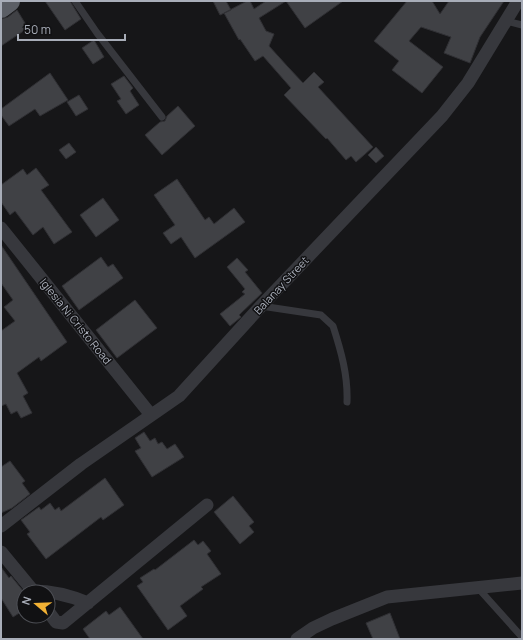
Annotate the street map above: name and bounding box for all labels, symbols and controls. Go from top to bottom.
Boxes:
scale bar [18,16,125,42]
text: 50 m [24,21,51,38]
street label: Balanay Street [250,253,312,317]
street label: Iglesia Ni Cristo Road [37,275,115,367]
north arrow [16,584,56,624]
text: N [18,594,34,607]

